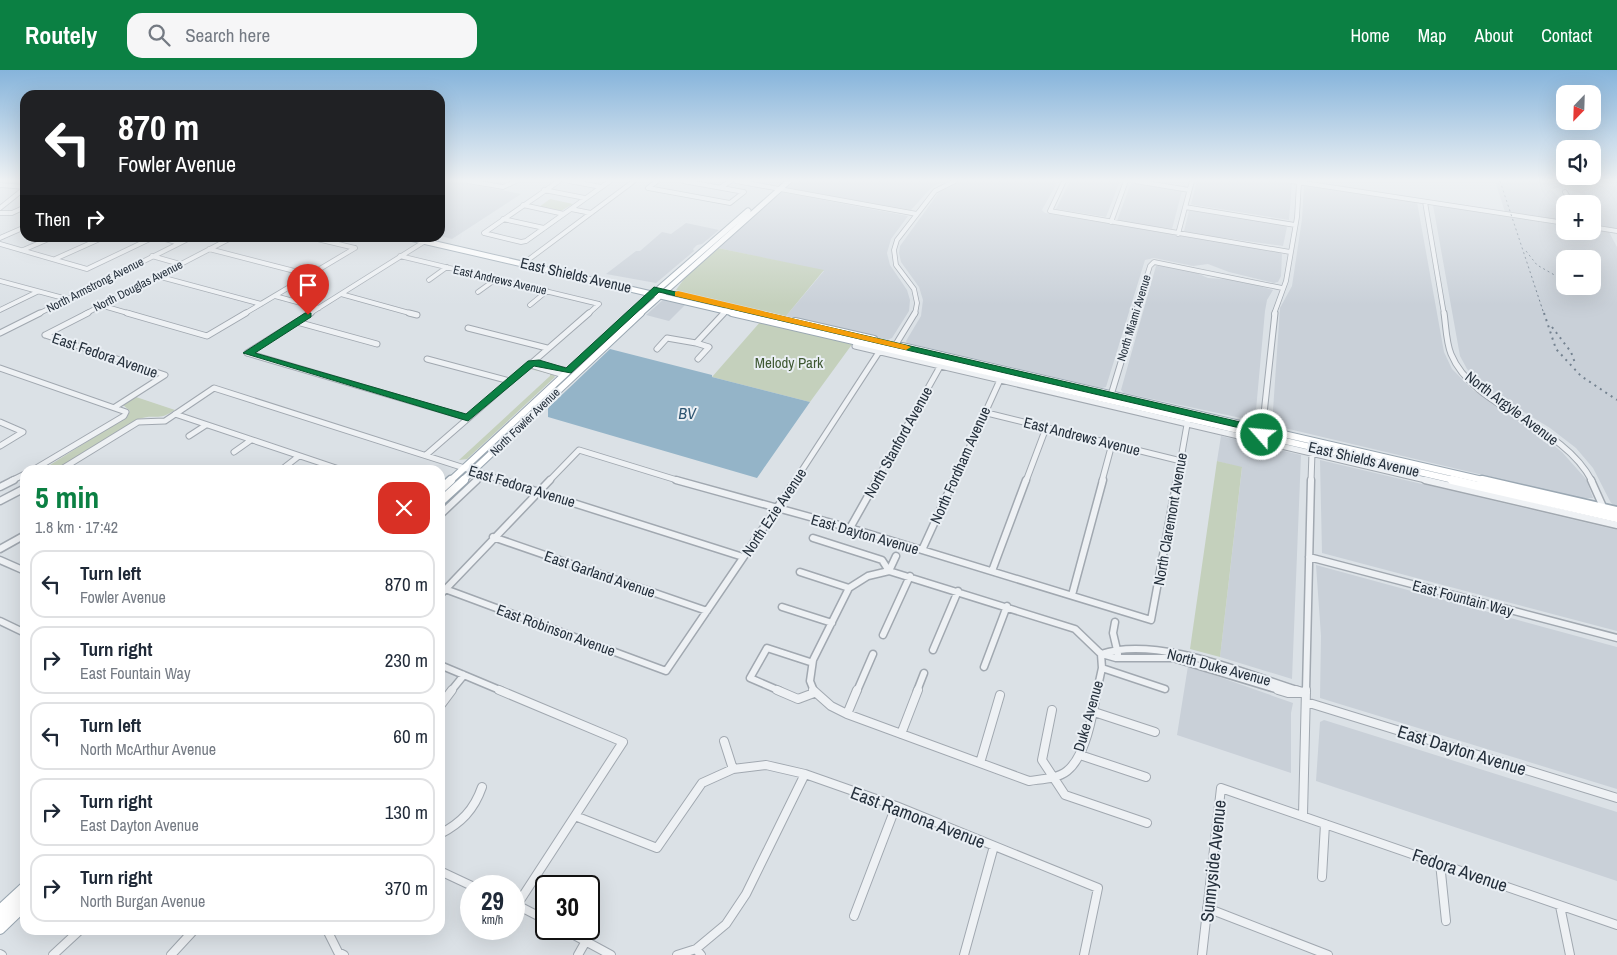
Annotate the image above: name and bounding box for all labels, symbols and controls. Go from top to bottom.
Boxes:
search box [127,13,477,58]
text: Routely [25,19,97,51]
icon: search [145,21,173,49]
text: Search here [185,22,270,48]
text: Home [1350,23,1390,48]
text: Map [1418,23,1447,48]
text: About [1475,23,1513,48]
text: Contact [1541,23,1592,48]
north arrow [1556,85,1601,130]
map controls [1556,85,1601,295]
text: 870 m [118,104,199,151]
icon: left [35,110,100,175]
button: sound [1556,140,1601,185]
text: Fowler Avenue [118,149,236,179]
button: + [1556,195,1601,240]
icon: right [81,205,109,233]
text: Then [35,206,71,232]
button: − [1556,250,1601,295]
street label: East Shields Avenue [518,252,634,298]
street label: North Armstrong Avenue [44,254,146,316]
street label: North Douglas Avenue [91,257,185,315]
street label: East Andrews Avenue [452,261,548,299]
pin [287,264,329,315]
icon: arrive [294,271,322,299]
street label: North Miami Avenue [1113,273,1155,363]
street label: East Fedora Avenue [49,327,161,383]
park label: Melody Park [755,352,824,373]
street label: North Argyle Avenue [1461,366,1563,450]
street label: North Stanford Avenue [859,382,937,501]
street label: North Fowler Avenue [487,385,563,459]
water label: BV [678,402,697,424]
street label: North Fordham Avenue [925,403,995,527]
position arrow [1235,408,1287,460]
street label: East Andrews Avenue [1021,411,1143,461]
street label: East Shields Avenue [1306,436,1422,482]
street label: North Claremont Avenue [1148,451,1192,587]
street label: East Fedora Avenue [466,460,578,512]
street label: North Ezie Avenue [737,464,811,560]
text: 5 min [35,477,99,517]
button: close [378,482,430,534]
street label: East Dayton Avenue [809,509,922,559]
text: 1.8 km · 17:42 [35,516,118,538]
street label: East Garland Avenue [542,545,658,603]
text: Turn left [80,560,141,586]
icon: left [37,570,65,598]
text: 870 m [385,571,428,597]
street label: East Fountain Way [1410,574,1517,622]
text: Fowler Avenue [80,586,166,608]
street label: East Robinson Avenue [494,599,618,661]
text: Turn right [80,636,152,662]
street label: North Duke Avenue [1165,643,1273,691]
icon: right [37,646,65,674]
text: 230 m [385,647,428,673]
text: East Fountain Way [80,662,190,684]
street label: Duke Avenue [1068,678,1108,754]
text: Turn left [80,712,141,738]
street label: East Dayton Avenue [1395,719,1529,781]
icon: left [37,722,65,750]
text: 60 m [393,723,428,749]
text: North McArthur Avenue [80,738,216,760]
street label: East Ramona Avenue [847,780,989,854]
text: Turn right [80,788,152,814]
icon: right [37,798,65,826]
text: 130 m [385,799,428,825]
street label: Sunnyside Avenue [1194,799,1232,923]
text: East Dayton Avenue [80,814,199,836]
street label: Fedora Avenue [1409,842,1511,898]
text: Turn right [80,864,152,890]
icon: right [37,874,65,902]
text: 370 m [385,875,428,901]
speed limit sign: 30 [535,875,600,940]
text: 29 [481,884,504,918]
text: North Burgan Avenue [80,890,205,912]
text: km/h [482,912,503,928]

